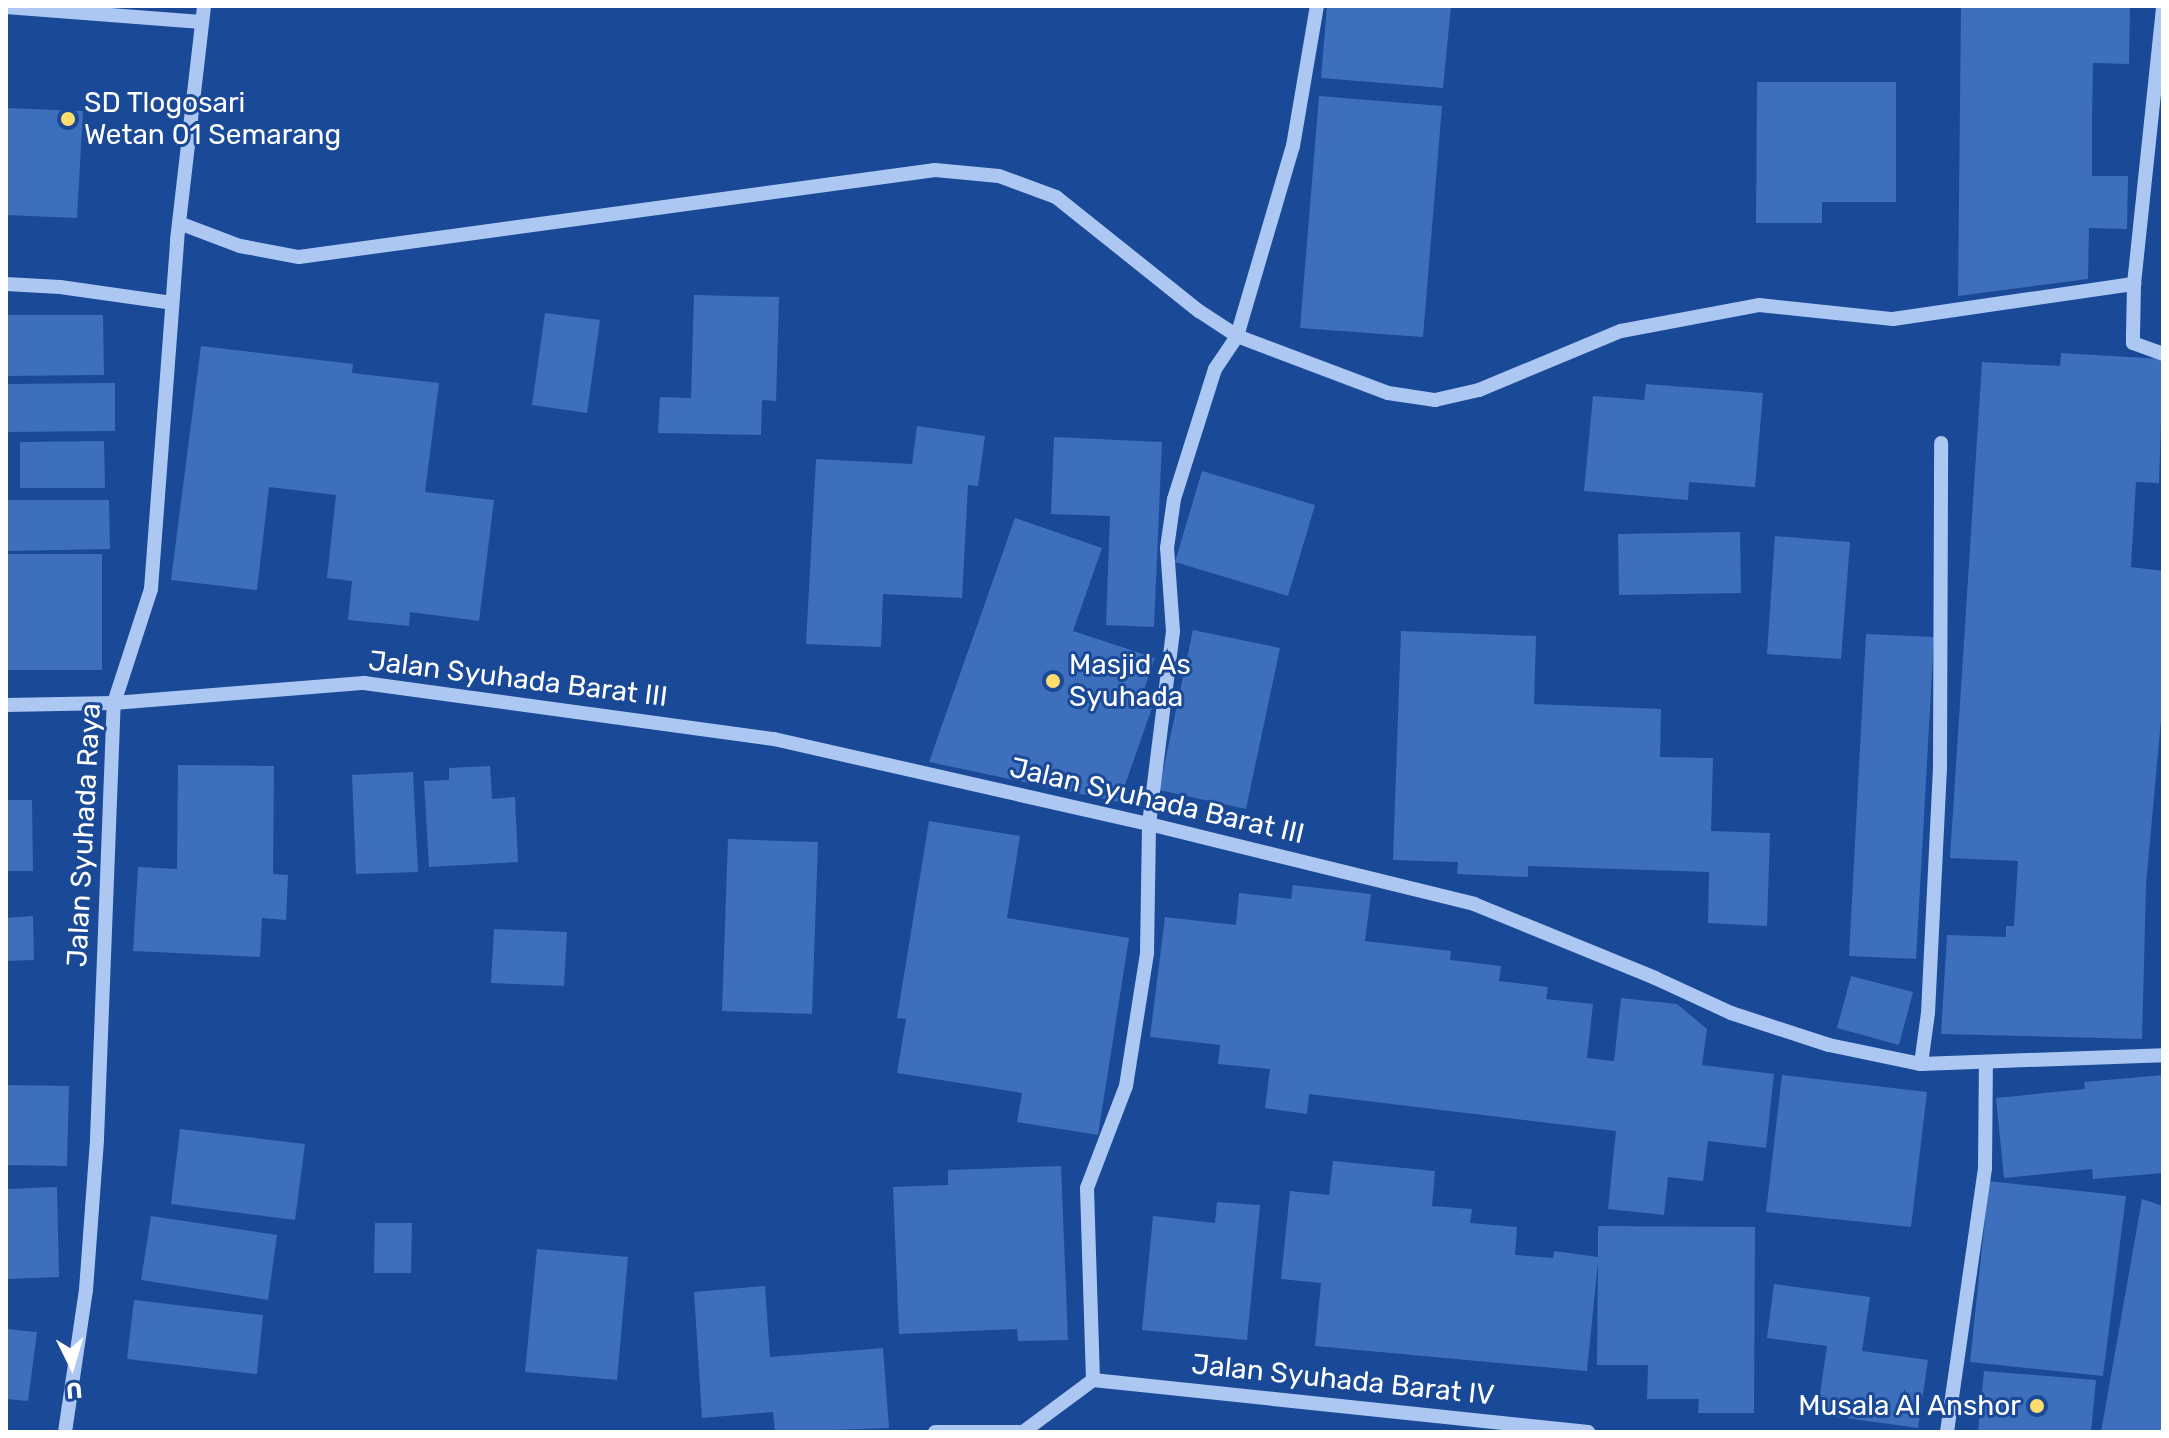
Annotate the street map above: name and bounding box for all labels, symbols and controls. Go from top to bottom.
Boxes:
place label: SD Tlogosari Wetan 01 Semarang [84,86,341,152]
marker: SD Tlogosari Wetan 01 Semarang [59,110,77,128]
street label: Jalan Syuhada Barat III [367,644,669,714]
place label: Masjid As Syuhada [1069,648,1191,714]
marker: Masjid As Syuhada [1044,672,1062,690]
street label: Jalan Syuhada Raya [60,702,108,968]
street label: Jalan Syuhada Barat III [1007,751,1307,851]
north arrow [32,1326,112,1406]
street label: Jalan Syuhada Barat IV [1190,1347,1496,1413]
text: U [65,1376,83,1405]
place label: Musala Al Anshor [1797,1389,2021,1423]
marker: Musala Al Anshor [2028,1397,2046,1415]

